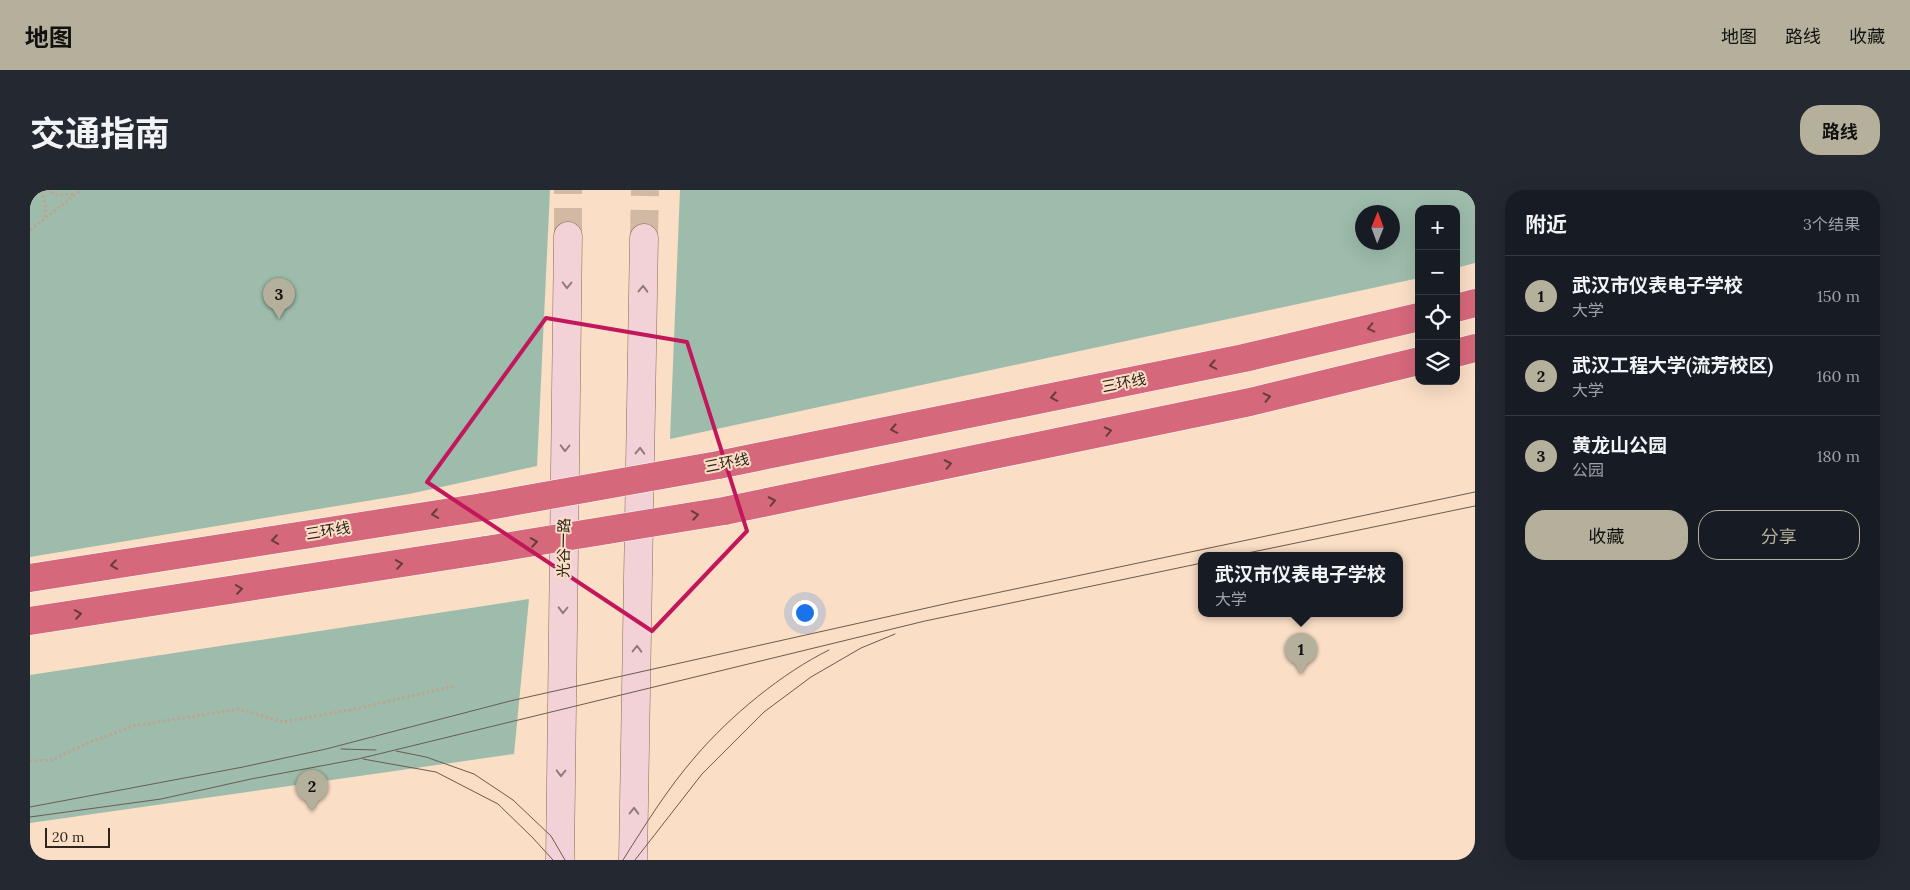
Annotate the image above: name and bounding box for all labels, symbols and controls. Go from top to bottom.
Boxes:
text: 地图 [25,22,73,53]
text: 地图 [1721,25,1757,48]
text: 路线 [1785,25,1821,48]
text: 收藏 [1849,25,1885,48]
button: 路线 [1800,105,1880,155]
text: 交通指南 [30,111,170,156]
north arrow [1355,205,1400,250]
map controls [1415,205,1460,385]
button: + [1415,205,1460,250]
text: 附近 [1525,211,1567,238]
text: 3个结果 [1803,214,1860,234]
button: − [1415,250,1460,295]
text: 武汉市仪表电子学校 [1572,273,1743,297]
pin: 3 [263,278,295,319]
one-way arrow [562,282,572,289]
one-way arrow [638,285,649,293]
text: 1 [1538,286,1544,306]
text: 150 m [1817,286,1860,306]
button: locate [1415,295,1460,340]
text: 大学 [1572,300,1604,320]
one-way arrow [1367,322,1376,333]
button: layers [1415,340,1460,385]
text: 武汉工程大学(流芳校区) [1572,353,1773,377]
one-way arrow [1209,359,1217,369]
text: 2 [1537,366,1545,386]
text: 160 m [1816,366,1860,386]
street label: 三环线 [1100,369,1148,396]
text: 大学 [1572,380,1604,400]
one-way arrow [1049,391,1058,402]
one-way arrow [1262,393,1270,403]
one-way arrow [890,423,899,434]
one-way arrow [1103,426,1112,437]
text: 黄龙山公园 [1572,433,1667,457]
one-way arrow [560,444,570,452]
text: 3 [1537,446,1545,466]
text: 180 m [1817,446,1860,466]
one-way arrow [635,447,646,455]
street label: 三环线 [703,449,751,476]
one-way arrow [944,459,953,470]
text: 公园 [1572,460,1604,480]
one-way arrow [768,496,777,506]
one-way arrow [431,509,439,519]
button: 收藏 [1525,510,1688,560]
button: 分享 [1698,510,1860,560]
one-way arrow [690,511,699,521]
street label: 三环线 [304,518,352,543]
street label: 光谷一路 [553,518,574,578]
one-way arrow [270,534,279,544]
one-way arrow [531,537,539,548]
popup [1198,552,1403,617]
one-way arrow [110,559,118,570]
one-way arrow [395,559,404,569]
text: 武汉市仪表电子学校 [1215,562,1386,586]
one-way arrow [234,584,243,594]
text: 大学 [1215,589,1247,609]
your location [792,600,818,626]
one-way arrow [558,606,568,614]
one-way arrow [74,609,83,619]
pin: 1 [1285,633,1317,674]
one-way arrow [632,645,642,652]
one-way arrow [556,769,566,777]
pin: 2 [296,770,328,811]
one-way arrow [629,807,639,815]
scale bar [45,825,110,848]
text: 20 m [52,828,84,846]

